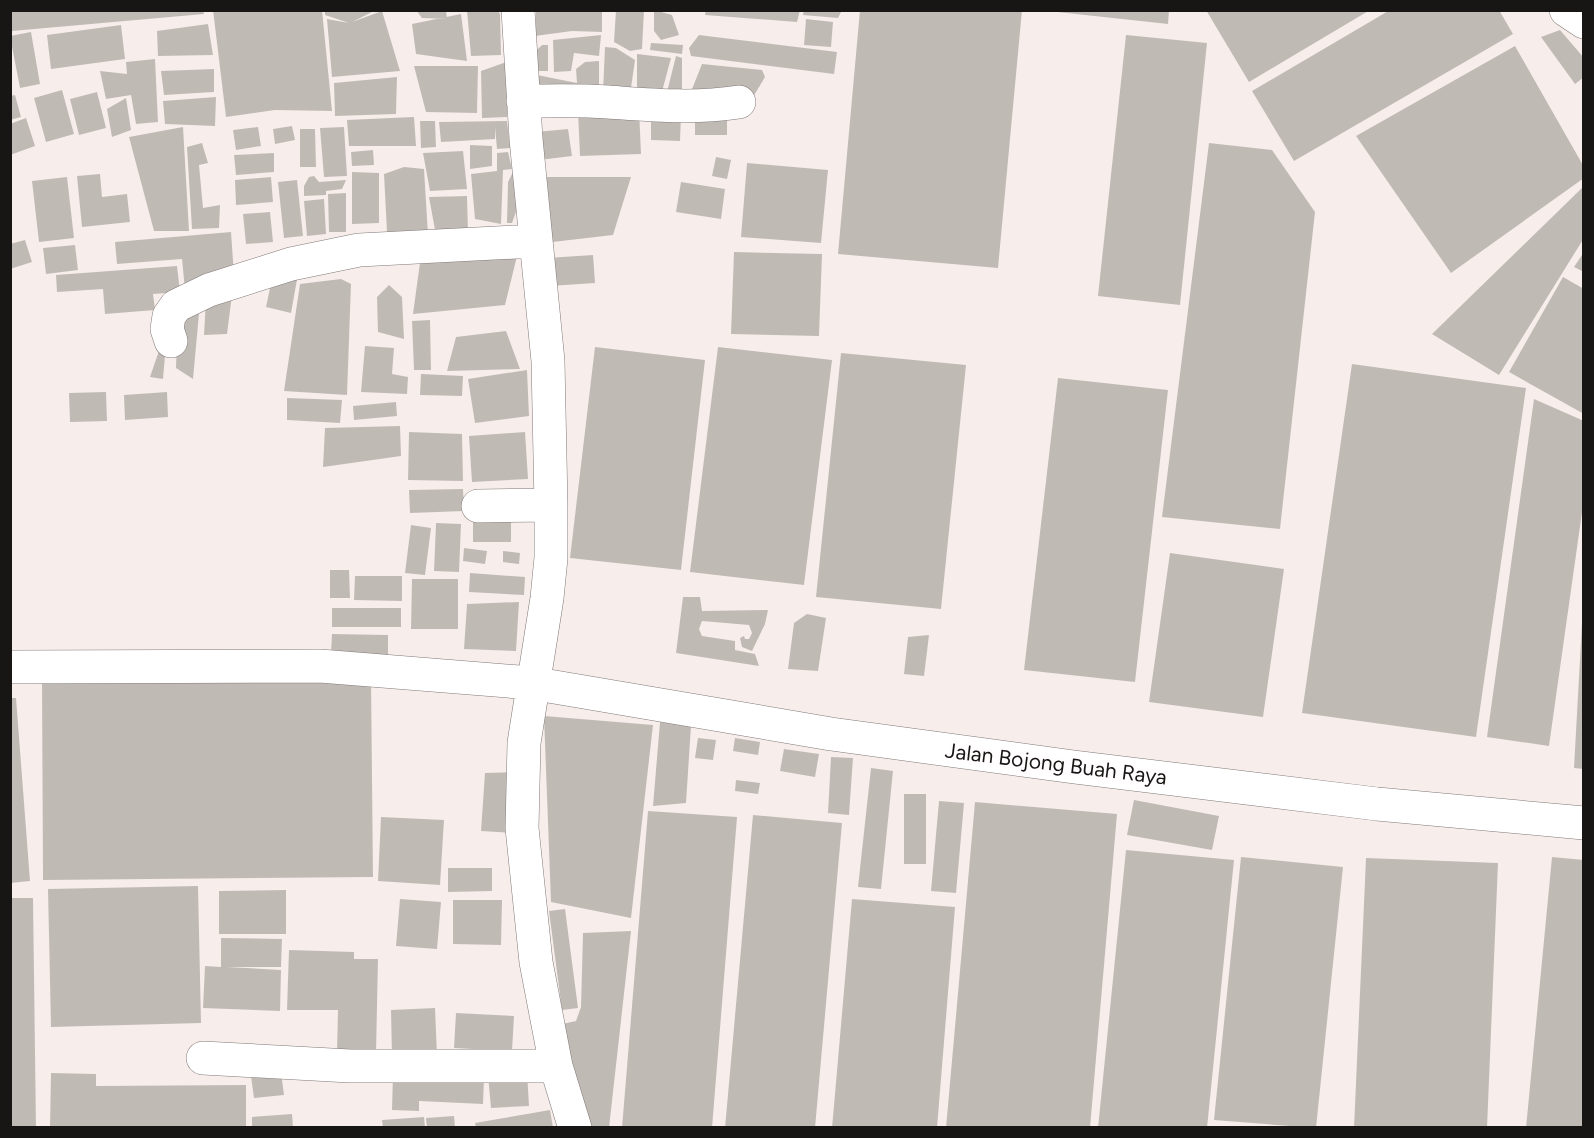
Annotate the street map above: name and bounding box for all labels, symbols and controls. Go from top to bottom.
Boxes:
street label: Jalan Bojong Buah Raya [944,737,1168,790]

